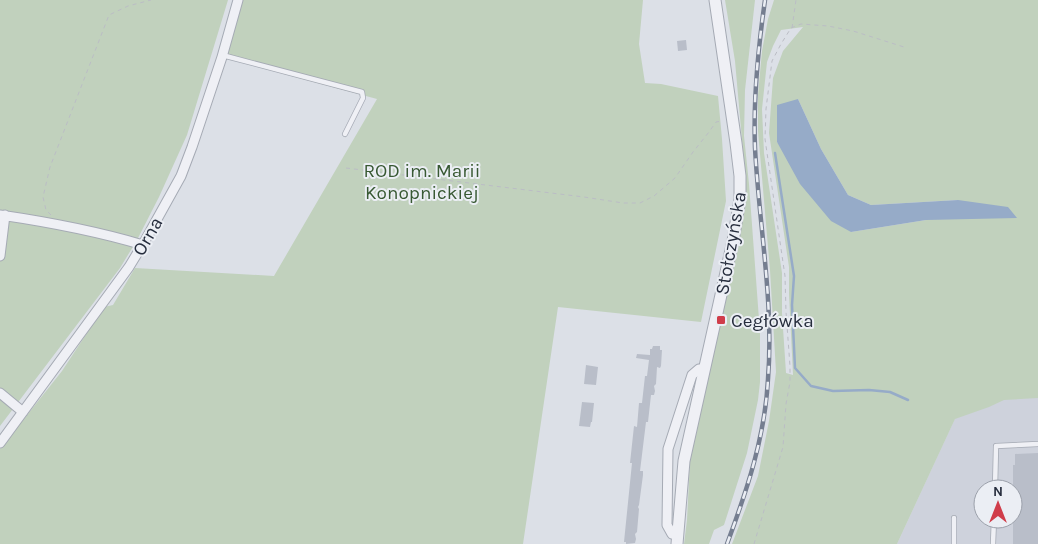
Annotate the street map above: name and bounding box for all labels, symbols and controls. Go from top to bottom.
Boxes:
park label: ROD im. Marii Konopnickiej [363,160,481,204]
street label: Stołczyńska [711,190,751,297]
street label: Orna [128,213,168,260]
place label: Cegłówka [731,310,814,332]
marker: Cegłówka [715,314,727,326]
north arrow [973,479,1023,529]
text: N [993,483,1003,500]

